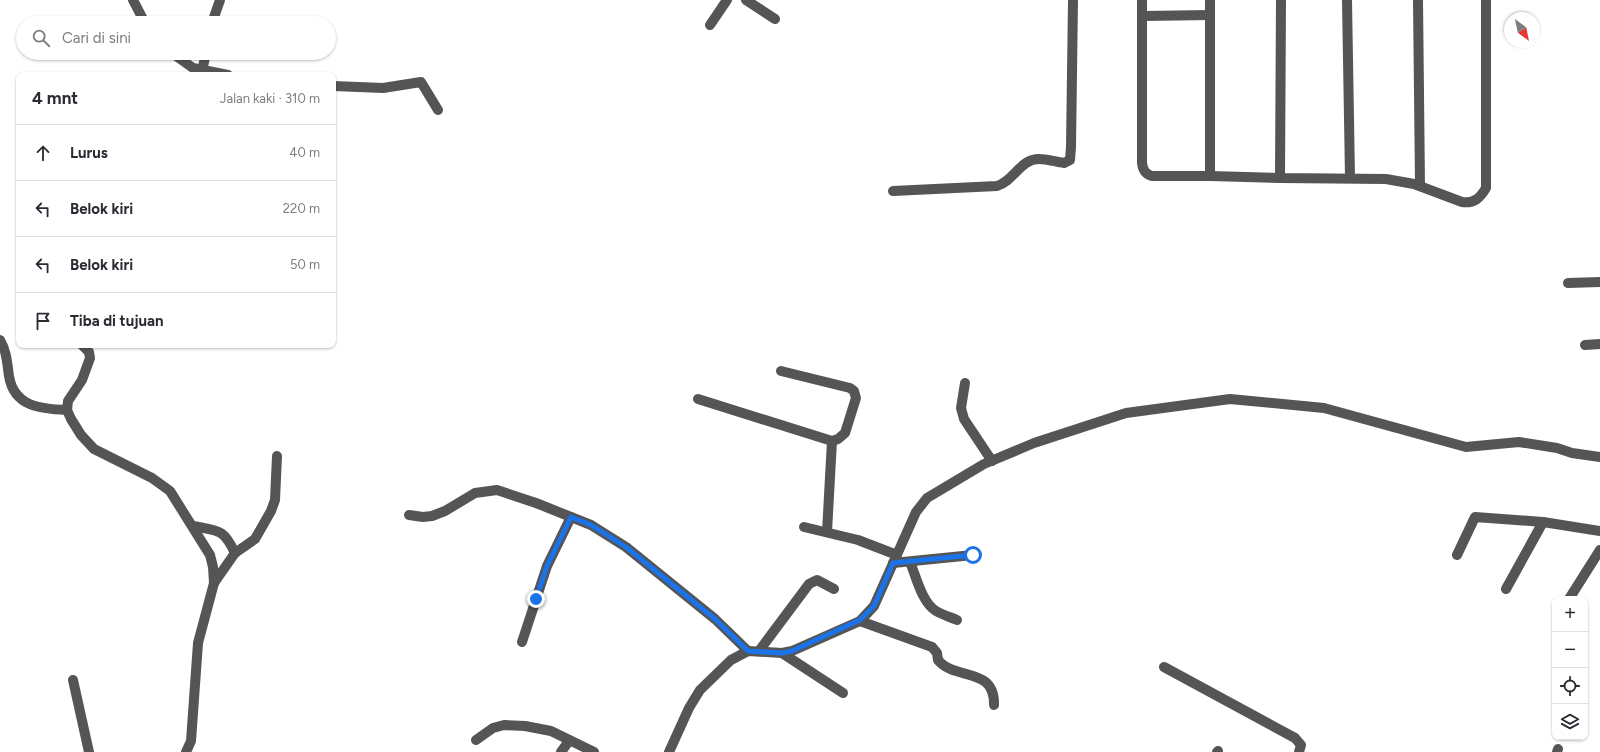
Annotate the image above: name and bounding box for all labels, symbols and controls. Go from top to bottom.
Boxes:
north arrow [1504,12,1540,48]
search box [16,16,336,60]
icon: search [30,27,52,49]
text: Cari di sini [62,29,131,47]
text: 4 mnt [32,88,78,108]
text: Jalan kaki · 310 m [220,91,320,106]
icon: ahead [32,142,54,164]
text: Lurus [70,144,108,162]
text: 40 m [289,145,320,160]
icon: left [32,198,54,220]
text: Belok kiri [70,200,133,218]
text: 220 m [283,201,320,216]
icon: left [32,254,54,276]
text: Belok kiri [70,256,133,274]
text: 50 m [290,257,320,272]
icon: arrive [32,310,54,332]
text: Tiba di tujuan [70,312,164,330]
route start [964,546,982,564]
route end [527,590,545,608]
map controls [1552,596,1588,740]
button: + [1552,596,1588,632]
button: − [1552,632,1588,668]
button: locate [1552,668,1588,704]
button: layers [1552,704,1588,740]

